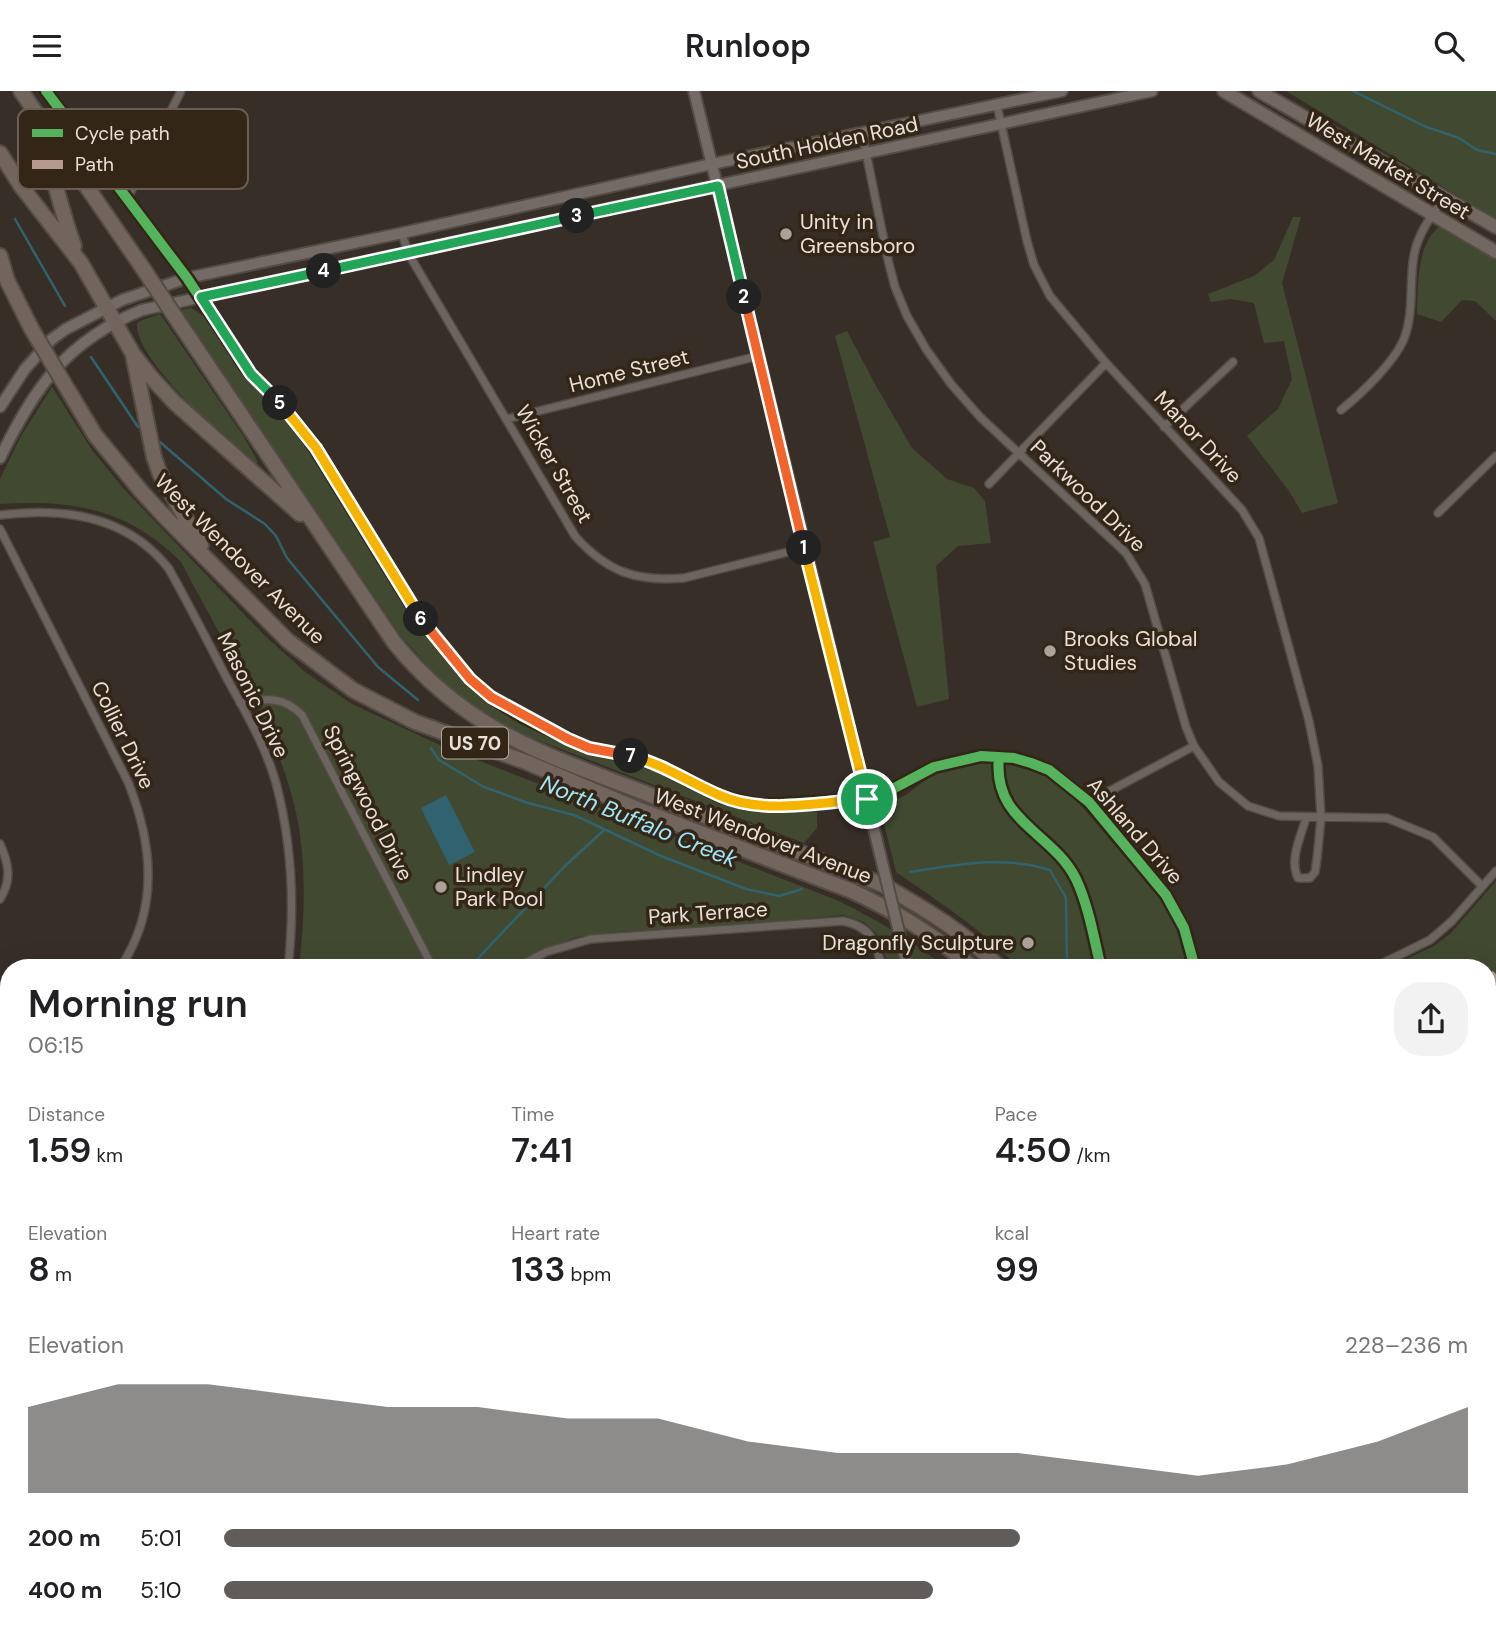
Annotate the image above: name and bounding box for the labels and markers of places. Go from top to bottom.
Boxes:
pin: 3 [560,199,594,233]
place label: Unity in Greensboro [800,208,915,260]
marker: Unity in Greensboro [778,226,794,242]
pin: 4 [306,253,342,289]
pin: 2 [726,279,762,315]
pin: 5 [262,385,298,421]
pin: 1 [786,531,822,566]
pin: 6 [404,601,438,637]
place label: Brooks Global Studies [1064,625,1197,677]
marker: Brooks Global Studies [1042,643,1058,659]
pin: 7 [614,739,648,773]
pin [837,769,897,829]
place label: Lindley Park Pool [455,861,543,913]
marker: Lindley Park Pool [433,879,449,895]
place label: Dragonfly Sculpture [822,929,1014,957]
marker: Dragonfly Sculpture [1020,935,1036,951]

